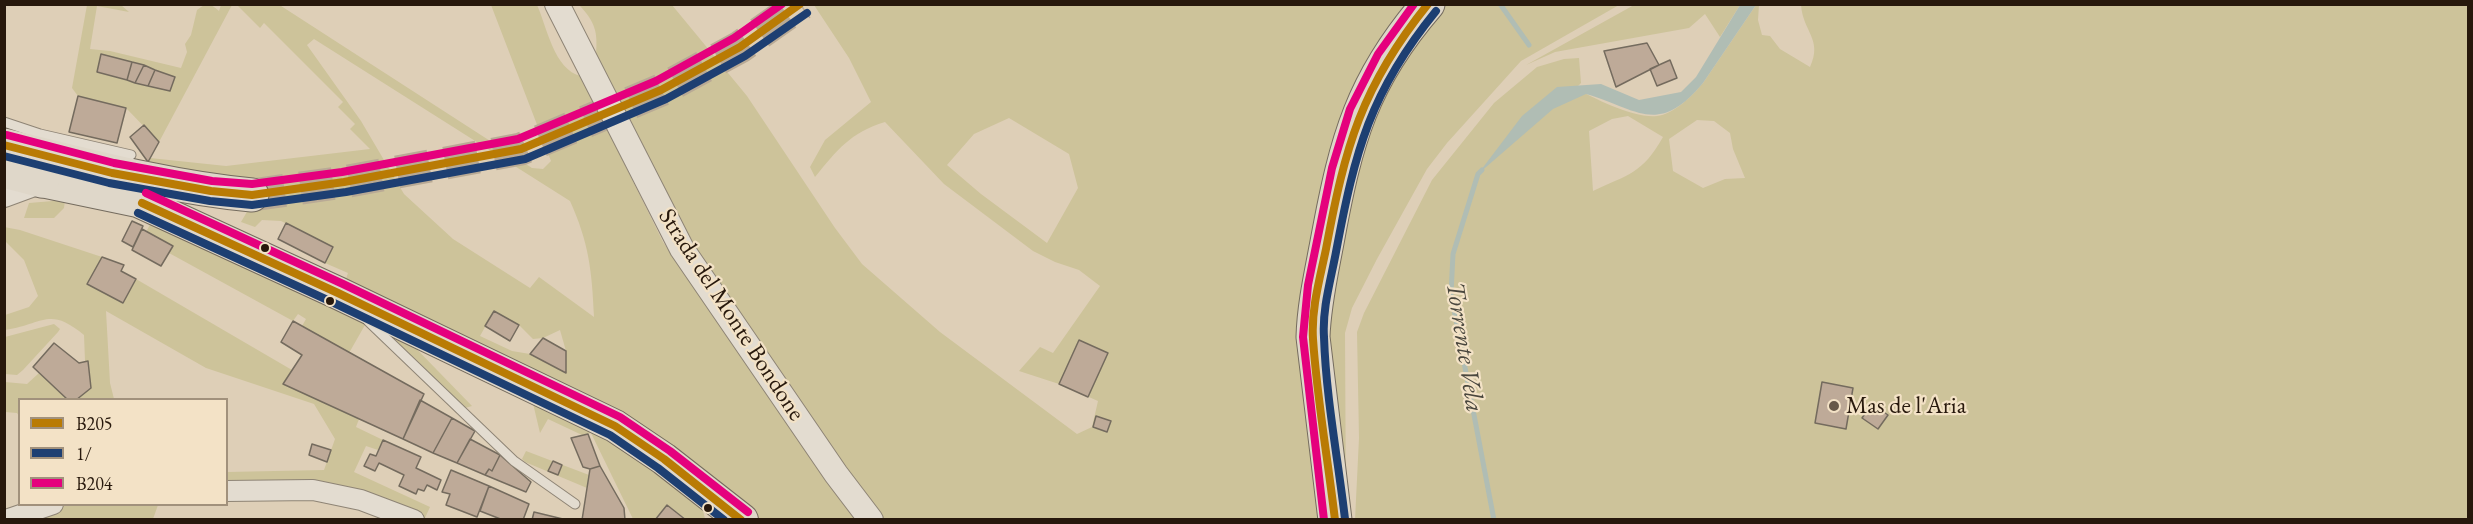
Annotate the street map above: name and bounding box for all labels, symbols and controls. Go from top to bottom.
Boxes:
street label: Strada del Monte Bondone [652,204,810,426]
unlabelled marker [259,242,271,254]
water label: Torrente Vela [1438,280,1490,414]
unlabelled marker [324,295,336,307]
place label: Mas de l'Aria [1846,392,1966,420]
legend [18,398,228,506]
marker: Mas de l'Aria [1827,399,1841,413]
text: B205 [76,412,113,435]
text: 1/ [76,442,92,465]
text: B204 [76,472,113,495]
unlabelled marker [702,502,714,514]

